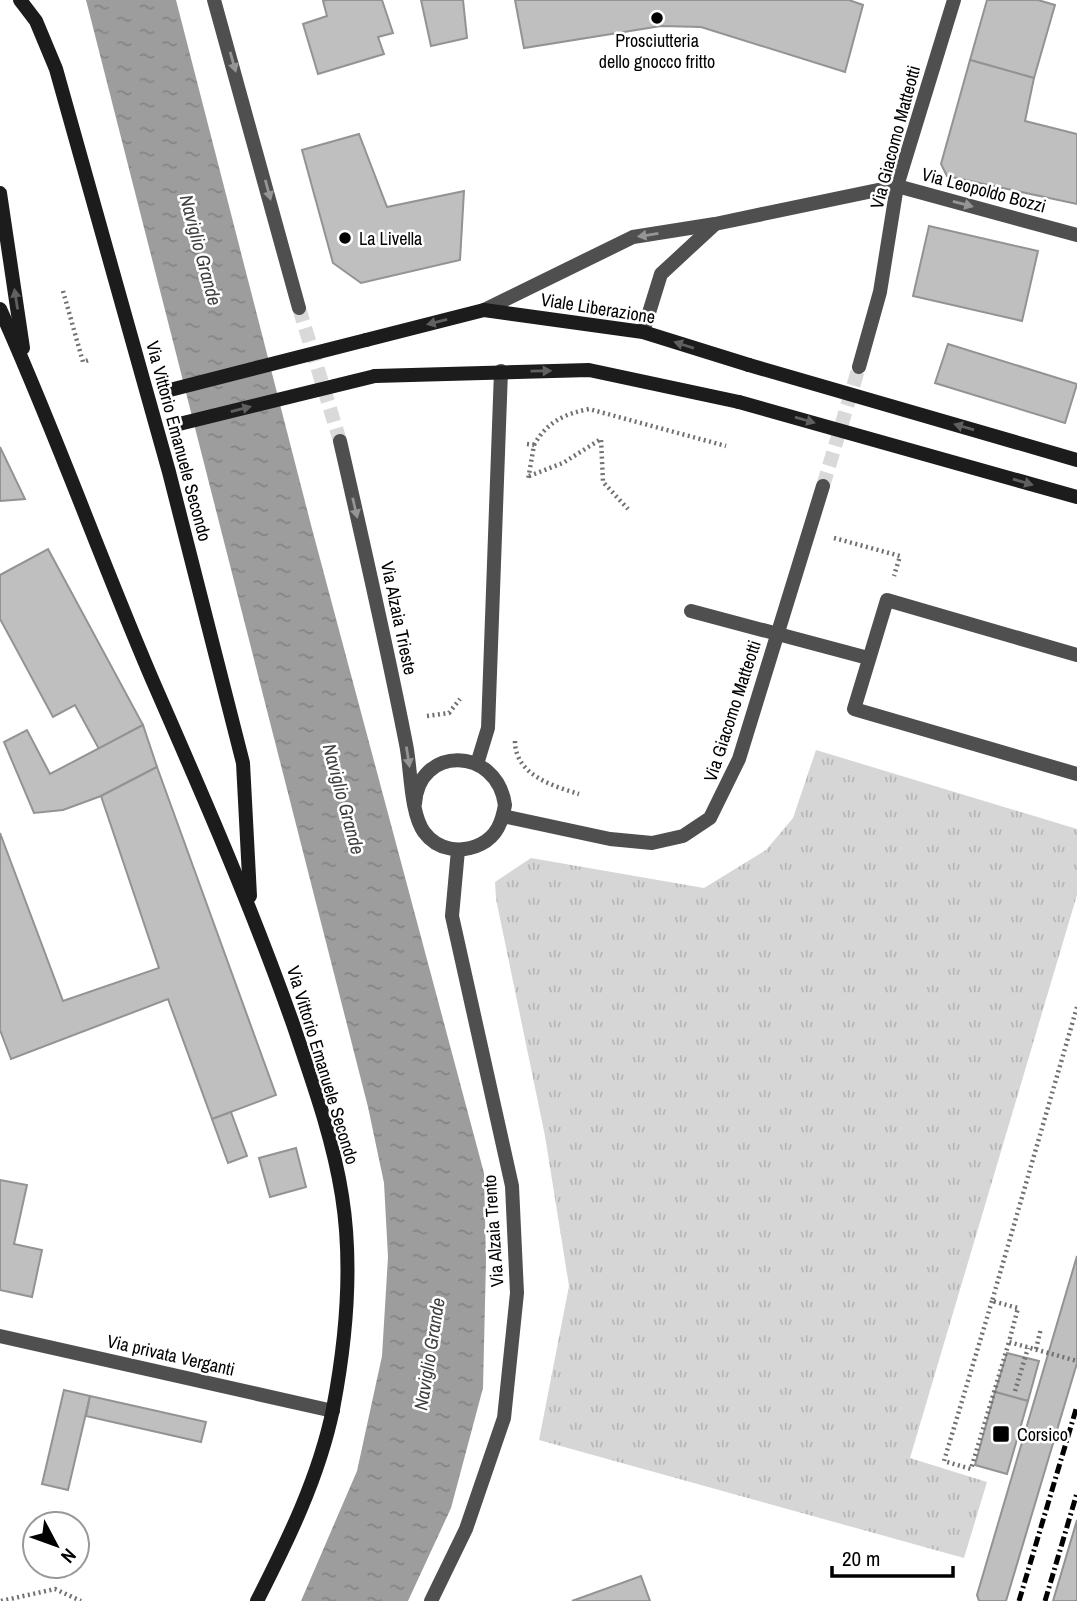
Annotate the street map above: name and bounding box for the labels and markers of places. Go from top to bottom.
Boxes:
marker: Prosciutteria dello gnocco fritto [649,10,665,26]
place label: Prosciutteria dello gnocco fritto [599,28,715,74]
place label: La Livella [359,226,422,251]
marker: La Livella [337,230,353,246]
place label: Corsico [1017,1422,1068,1447]
marker: Corsico [991,1424,1011,1444]

